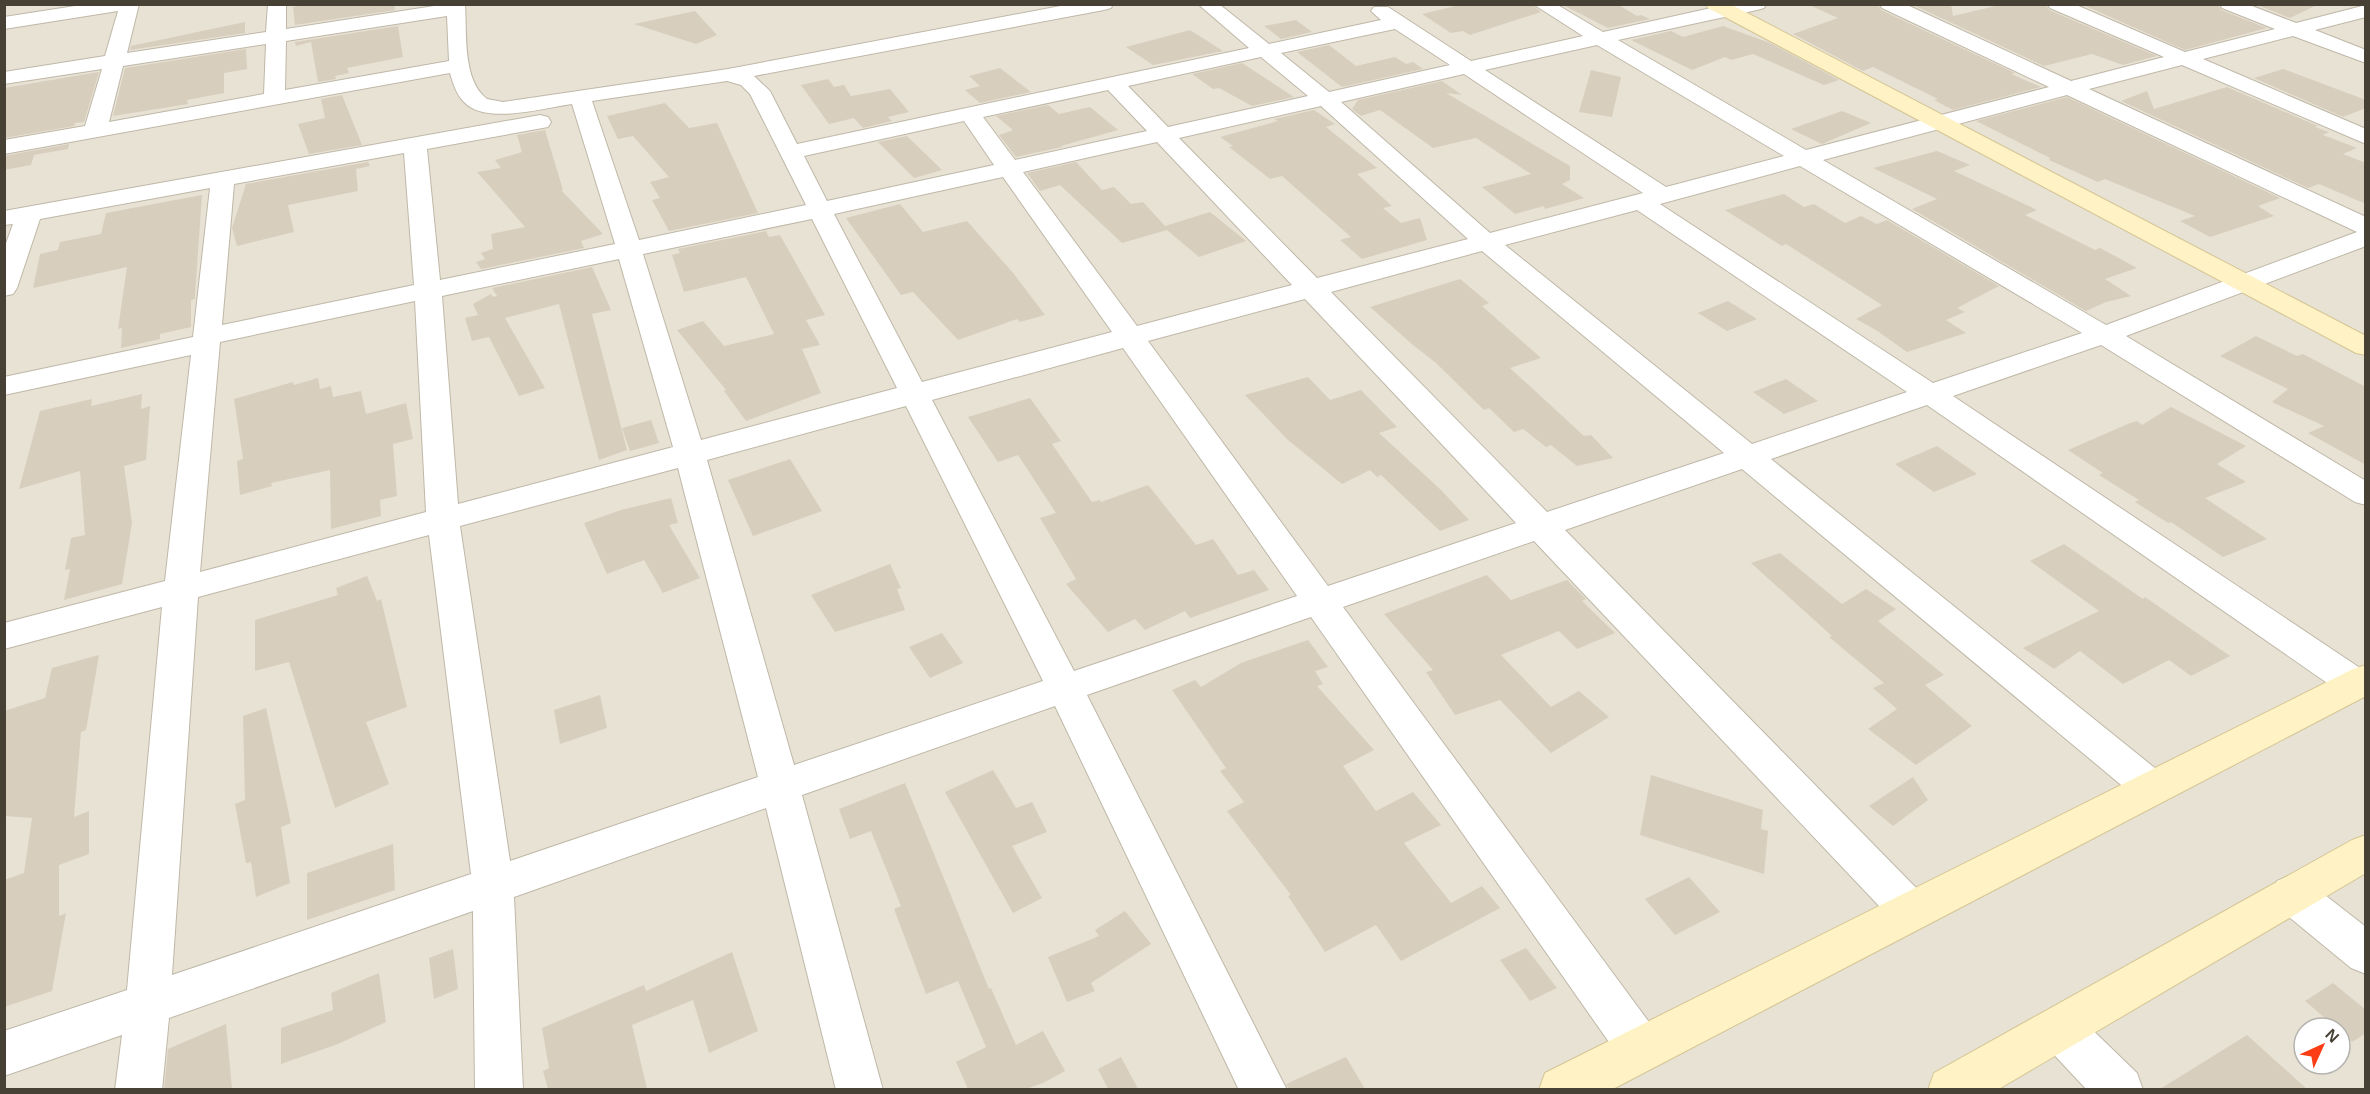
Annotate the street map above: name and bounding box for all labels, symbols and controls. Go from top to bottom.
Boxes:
north arrow [2292,1016,2352,1076]
text: N [2322,1026,2342,1046]

